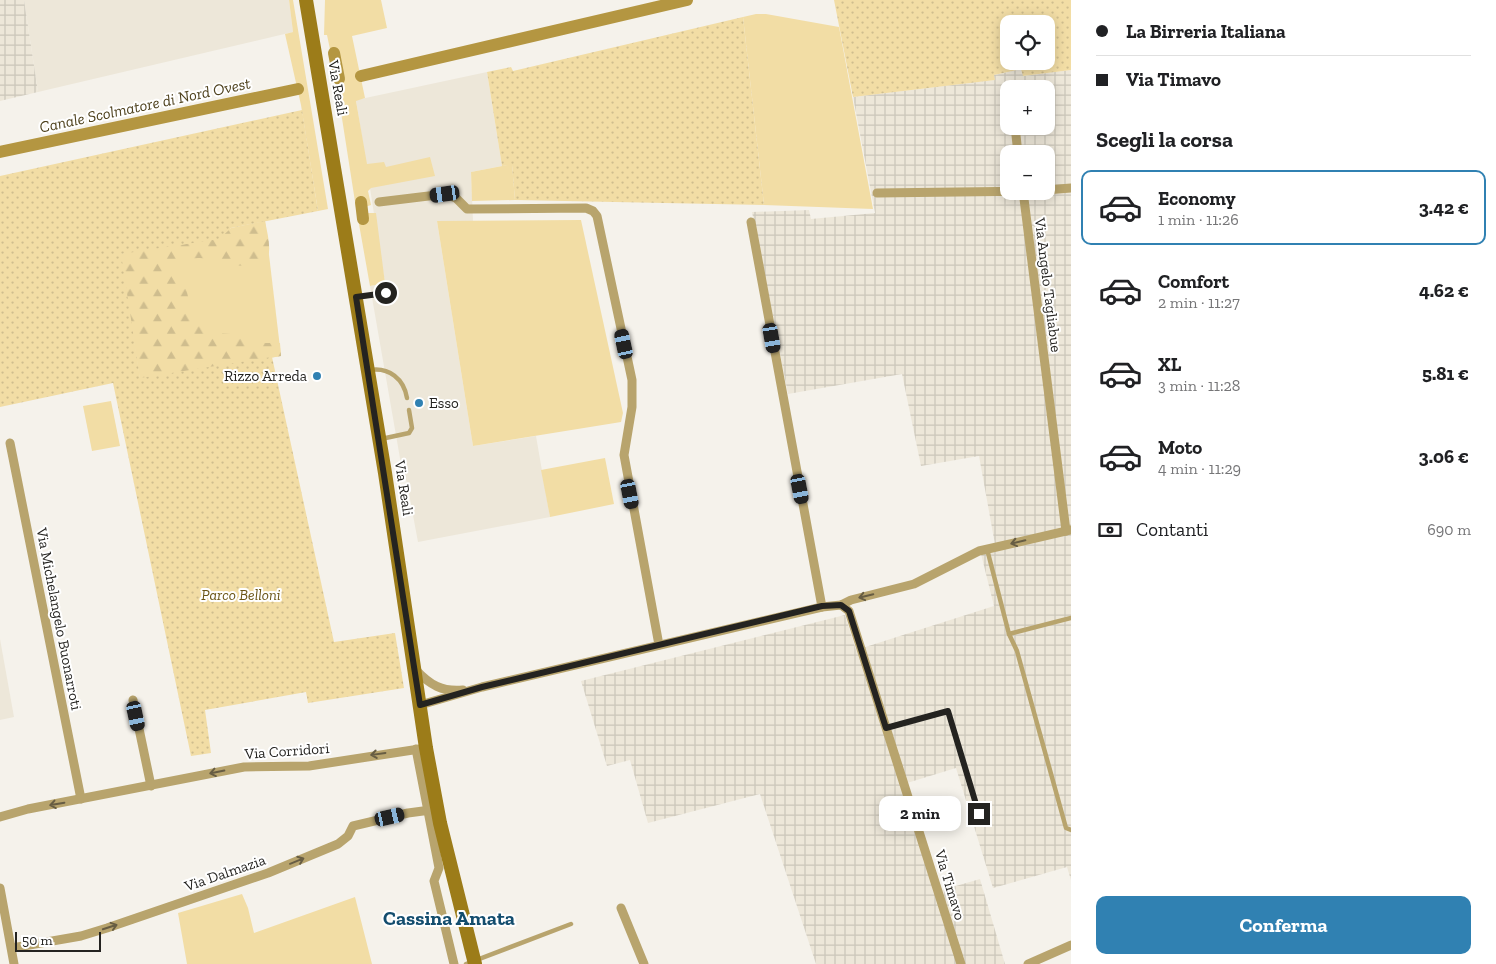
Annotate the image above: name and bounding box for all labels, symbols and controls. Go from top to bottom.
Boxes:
map controls [1000,15,1055,200]
button: locate [1000,15,1055,70]
text: La Birreria Italiana [1126,20,1286,43]
street label: Via Reali [324,58,352,117]
text: Via Timavo [1126,68,1221,91]
water label: Canale Scolmatore di Nord Ovest [38,73,253,137]
button: + [1000,80,1055,135]
text: Scegli la corsa [1096,126,1233,153]
button: − [1000,145,1055,200]
car [429,184,460,204]
icon: car [1098,185,1143,230]
text: Economy [1158,187,1236,210]
text: 3.42 € [1419,196,1469,219]
text: 1 min · 11:26 [1158,210,1239,229]
street label: Via Angelo Tagliabue [1031,216,1065,353]
icon: car [1098,268,1143,313]
text: Comfort [1158,270,1229,293]
text: 4.62 € [1419,279,1469,302]
route start [375,282,397,304]
text: 2 min · 11:27 [1158,293,1240,312]
car [762,322,781,354]
car [613,328,634,360]
icon: car [1098,351,1143,396]
text: XL [1158,353,1181,376]
text: 5.81 € [1422,362,1469,385]
place label: Rizzo Arreda [224,367,307,385]
marker: Rizzo Arreda [311,370,323,382]
text: 3 min · 11:28 [1158,376,1240,395]
place label: Esso [429,394,459,412]
marker: Esso [413,397,425,409]
icon: car [1098,434,1143,479]
text: Moto [1158,436,1202,459]
text: 3.06 € [1419,445,1469,468]
street label: Via Reali [391,458,417,517]
text: 4 min · 11:29 [1158,459,1241,478]
car [789,473,810,505]
car [619,478,640,510]
icon: cash [1096,516,1124,544]
text: Contanti [1136,518,1208,541]
text: 690 m [1427,520,1471,539]
street label: Via Michelangelo Buonarroti [32,525,86,712]
one-way arrow [1011,538,1027,547]
park label: Parco Belloni [201,586,281,604]
one-way arrow [859,592,875,601]
car [125,700,146,732]
street label: Via Corridori [243,739,330,763]
one-way arrow [370,750,386,760]
one-way arrow [209,768,225,778]
callout: 2 min [879,796,962,832]
one-way arrow [50,799,66,809]
route end [968,803,990,825]
text: 2 min [900,804,940,823]
car [373,806,406,828]
street label: Via Timavo [931,847,969,923]
street label: Via Dalmazia [181,851,268,896]
one-way arrow [289,856,304,865]
button: Conferma [1096,896,1471,954]
district label: Cassina Amata [383,906,515,930]
one-way arrow [102,922,118,931]
scale bar [15,929,101,952]
text: 50 m [22,932,53,949]

